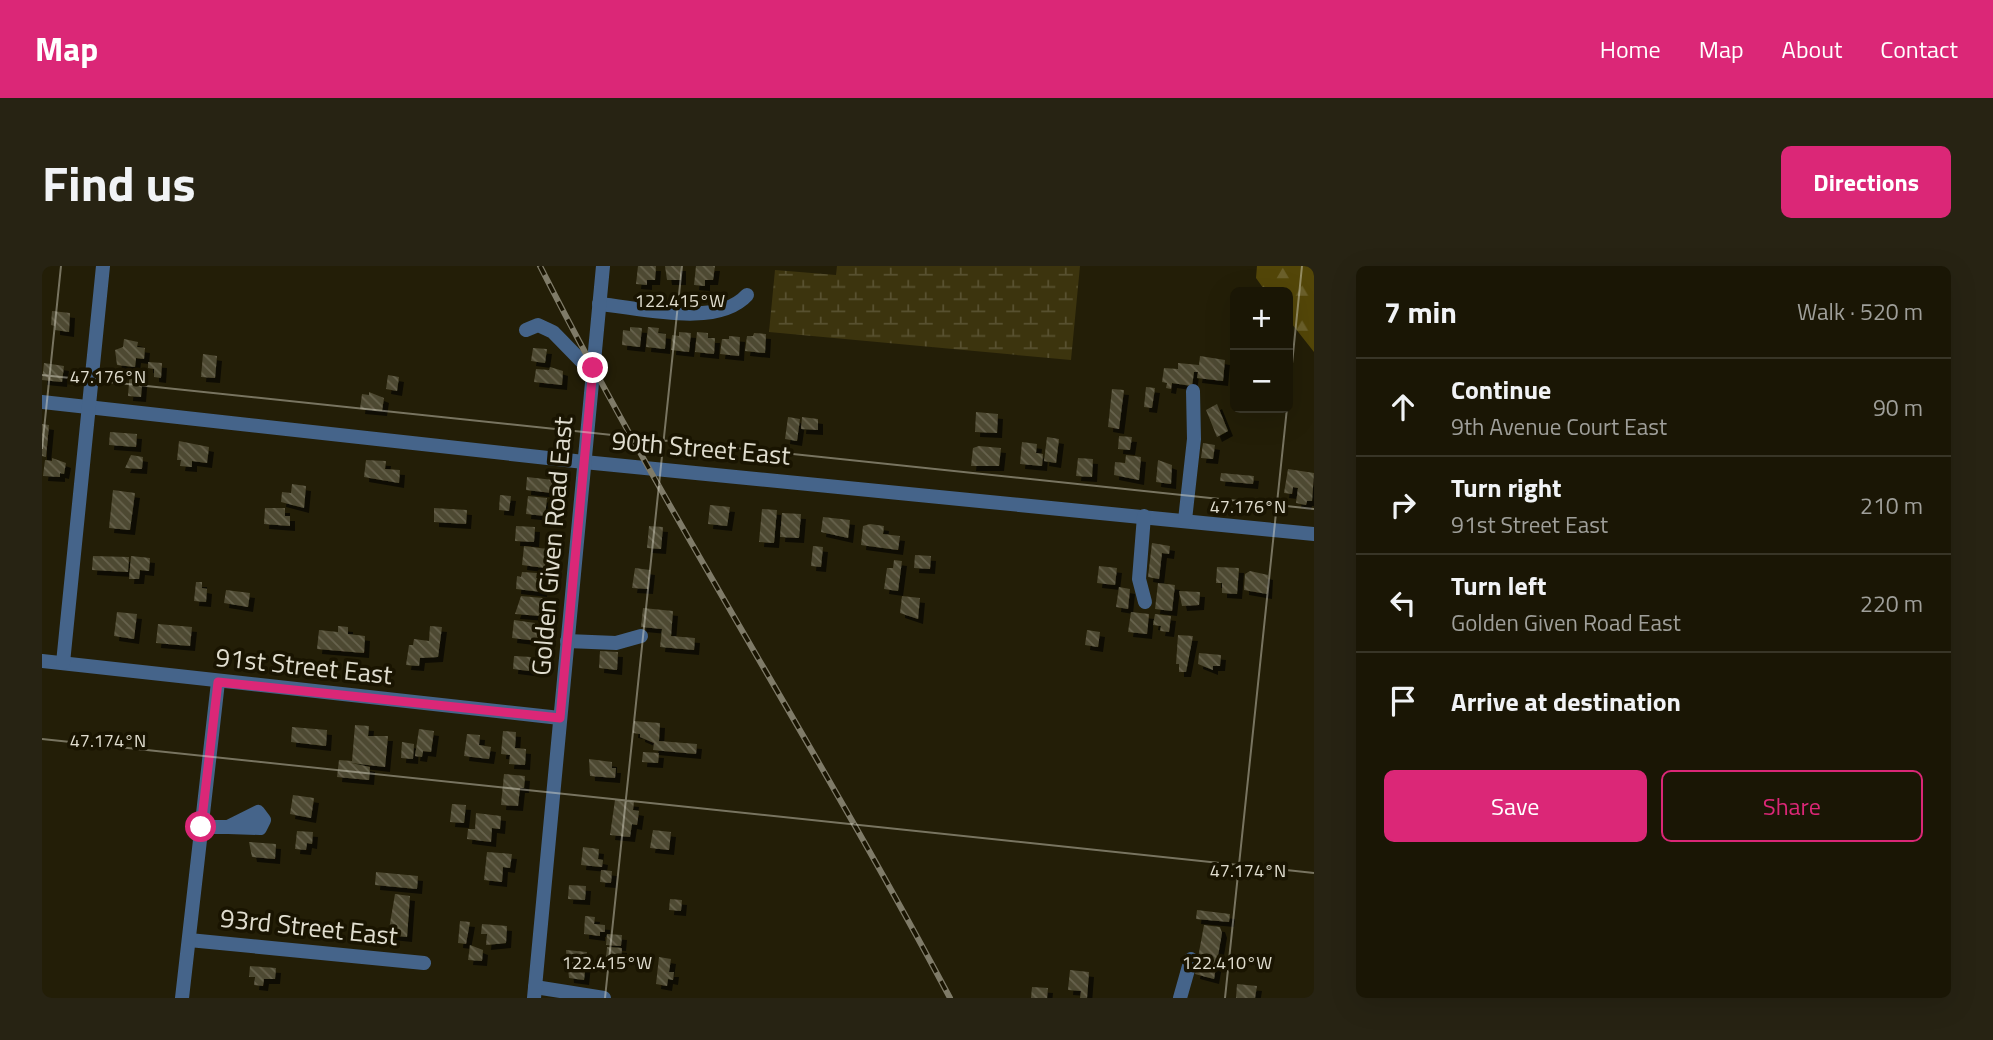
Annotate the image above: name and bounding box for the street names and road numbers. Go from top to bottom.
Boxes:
street label: Golden Given Road East [521,415,582,677]
street label: 90th Street East [610,420,792,475]
street label: 91st Street East [214,637,394,694]
street label: 93rd Street East [218,898,400,955]

